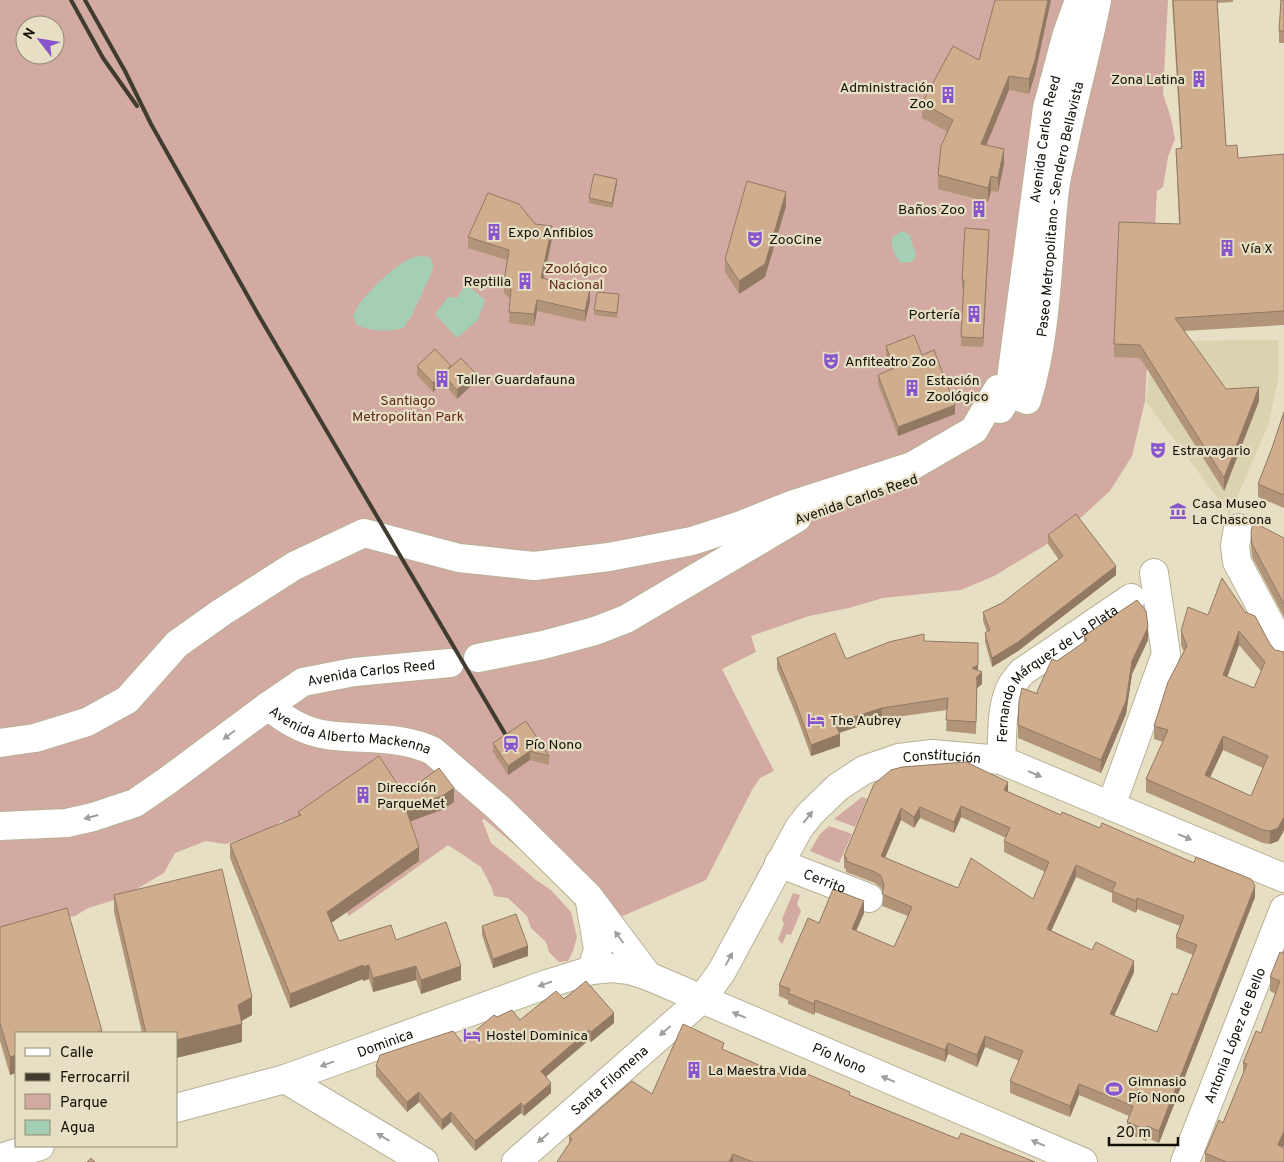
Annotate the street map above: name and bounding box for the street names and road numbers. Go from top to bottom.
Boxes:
street label: Avenida Carlos Reed [1027,74,1065,204]
street label: Paseo Metropolitano - Sendero Bellavista [1034,80,1088,338]
street label: Avenida Carlos Reed [793,471,920,529]
street label: Fernando Márquez de La Plata [995,602,1122,743]
street label: Avenida Carlos Reed [306,657,436,691]
street label: Avenida Alberto Mackenna [265,703,433,759]
street label: Constitución [902,747,982,768]
street label: Cerrito [800,866,848,898]
street label: Antonia López de Bello [1202,965,1270,1106]
street label: Dominica [355,1026,416,1062]
street label: Pío Nono [809,1040,869,1078]
street label: Santa Filomena [568,1043,652,1120]

